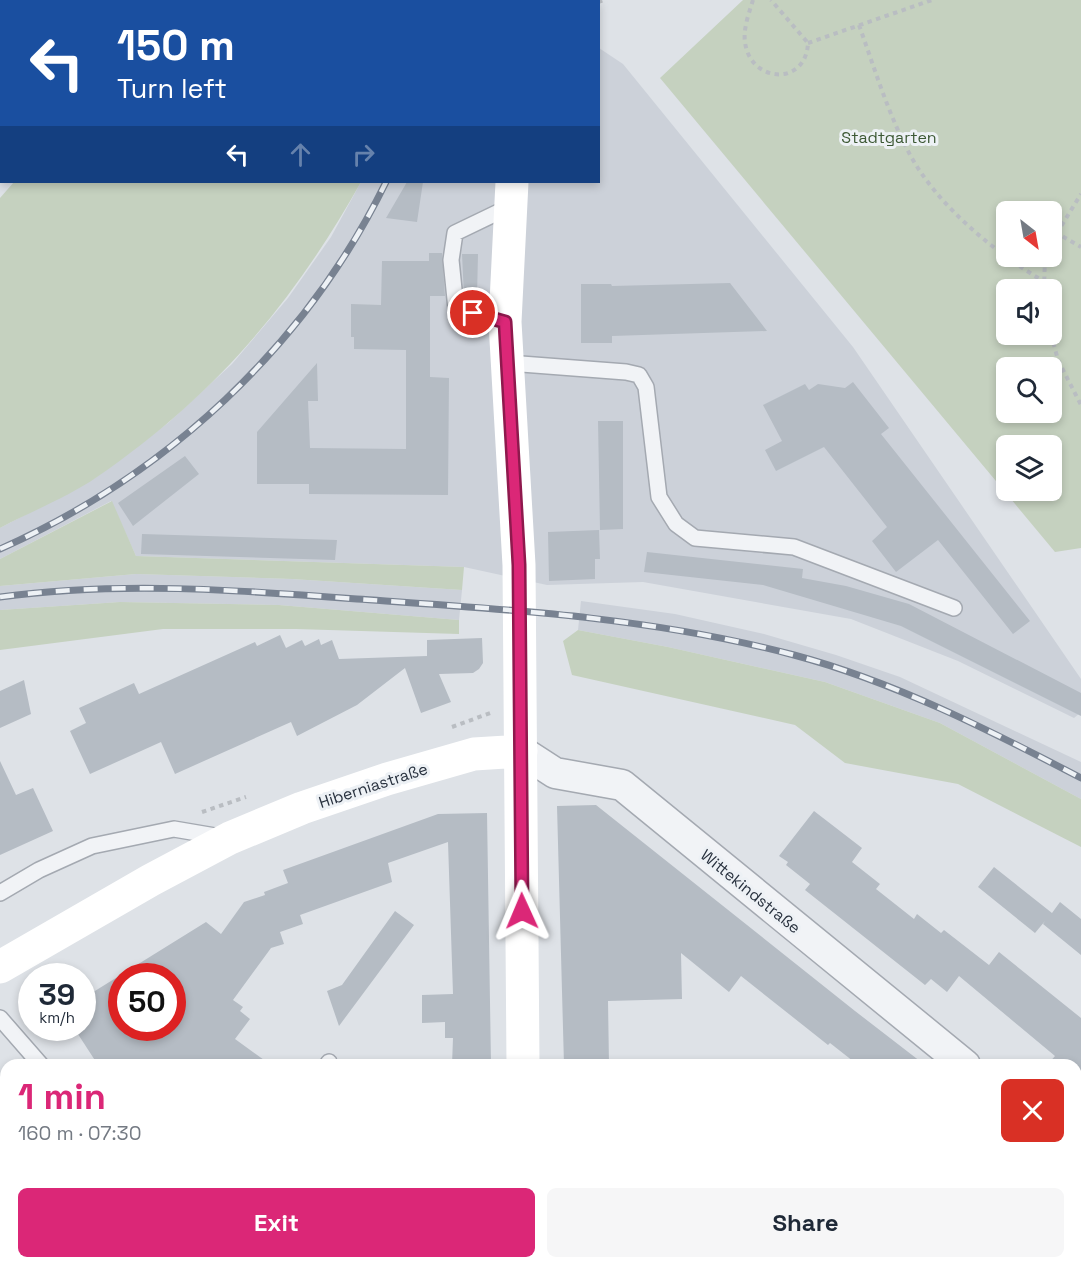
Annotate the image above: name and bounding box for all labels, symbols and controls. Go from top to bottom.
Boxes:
text: 150 m [117,19,235,72]
icon: left [18,24,96,102]
text: Turn left [117,71,227,106]
park label: Stadtgarten [841,127,937,148]
icon: left [221,138,254,171]
icon: ahead [284,138,317,171]
icon: right [347,138,380,171]
north arrow [996,201,1062,267]
map controls [996,201,1062,501]
button: sound [996,279,1062,345]
pin [447,287,498,338]
icon: arrive [456,296,489,329]
button: search [996,357,1062,423]
button: layers [996,435,1062,501]
street label: Hiberniastraße [316,758,430,813]
street label: Wittekindstraße [696,845,805,938]
position arrow [490,879,554,943]
speed limit sign: 50 [108,963,186,1041]
text: 39 [39,975,75,1014]
text: km/h [39,1008,75,1027]
text: 1 min [18,1074,106,1120]
button: close [1001,1079,1064,1142]
text: 160 m · 07:30 [18,1120,141,1146]
button: Exit [18,1188,535,1257]
button: Share [547,1188,1064,1257]

